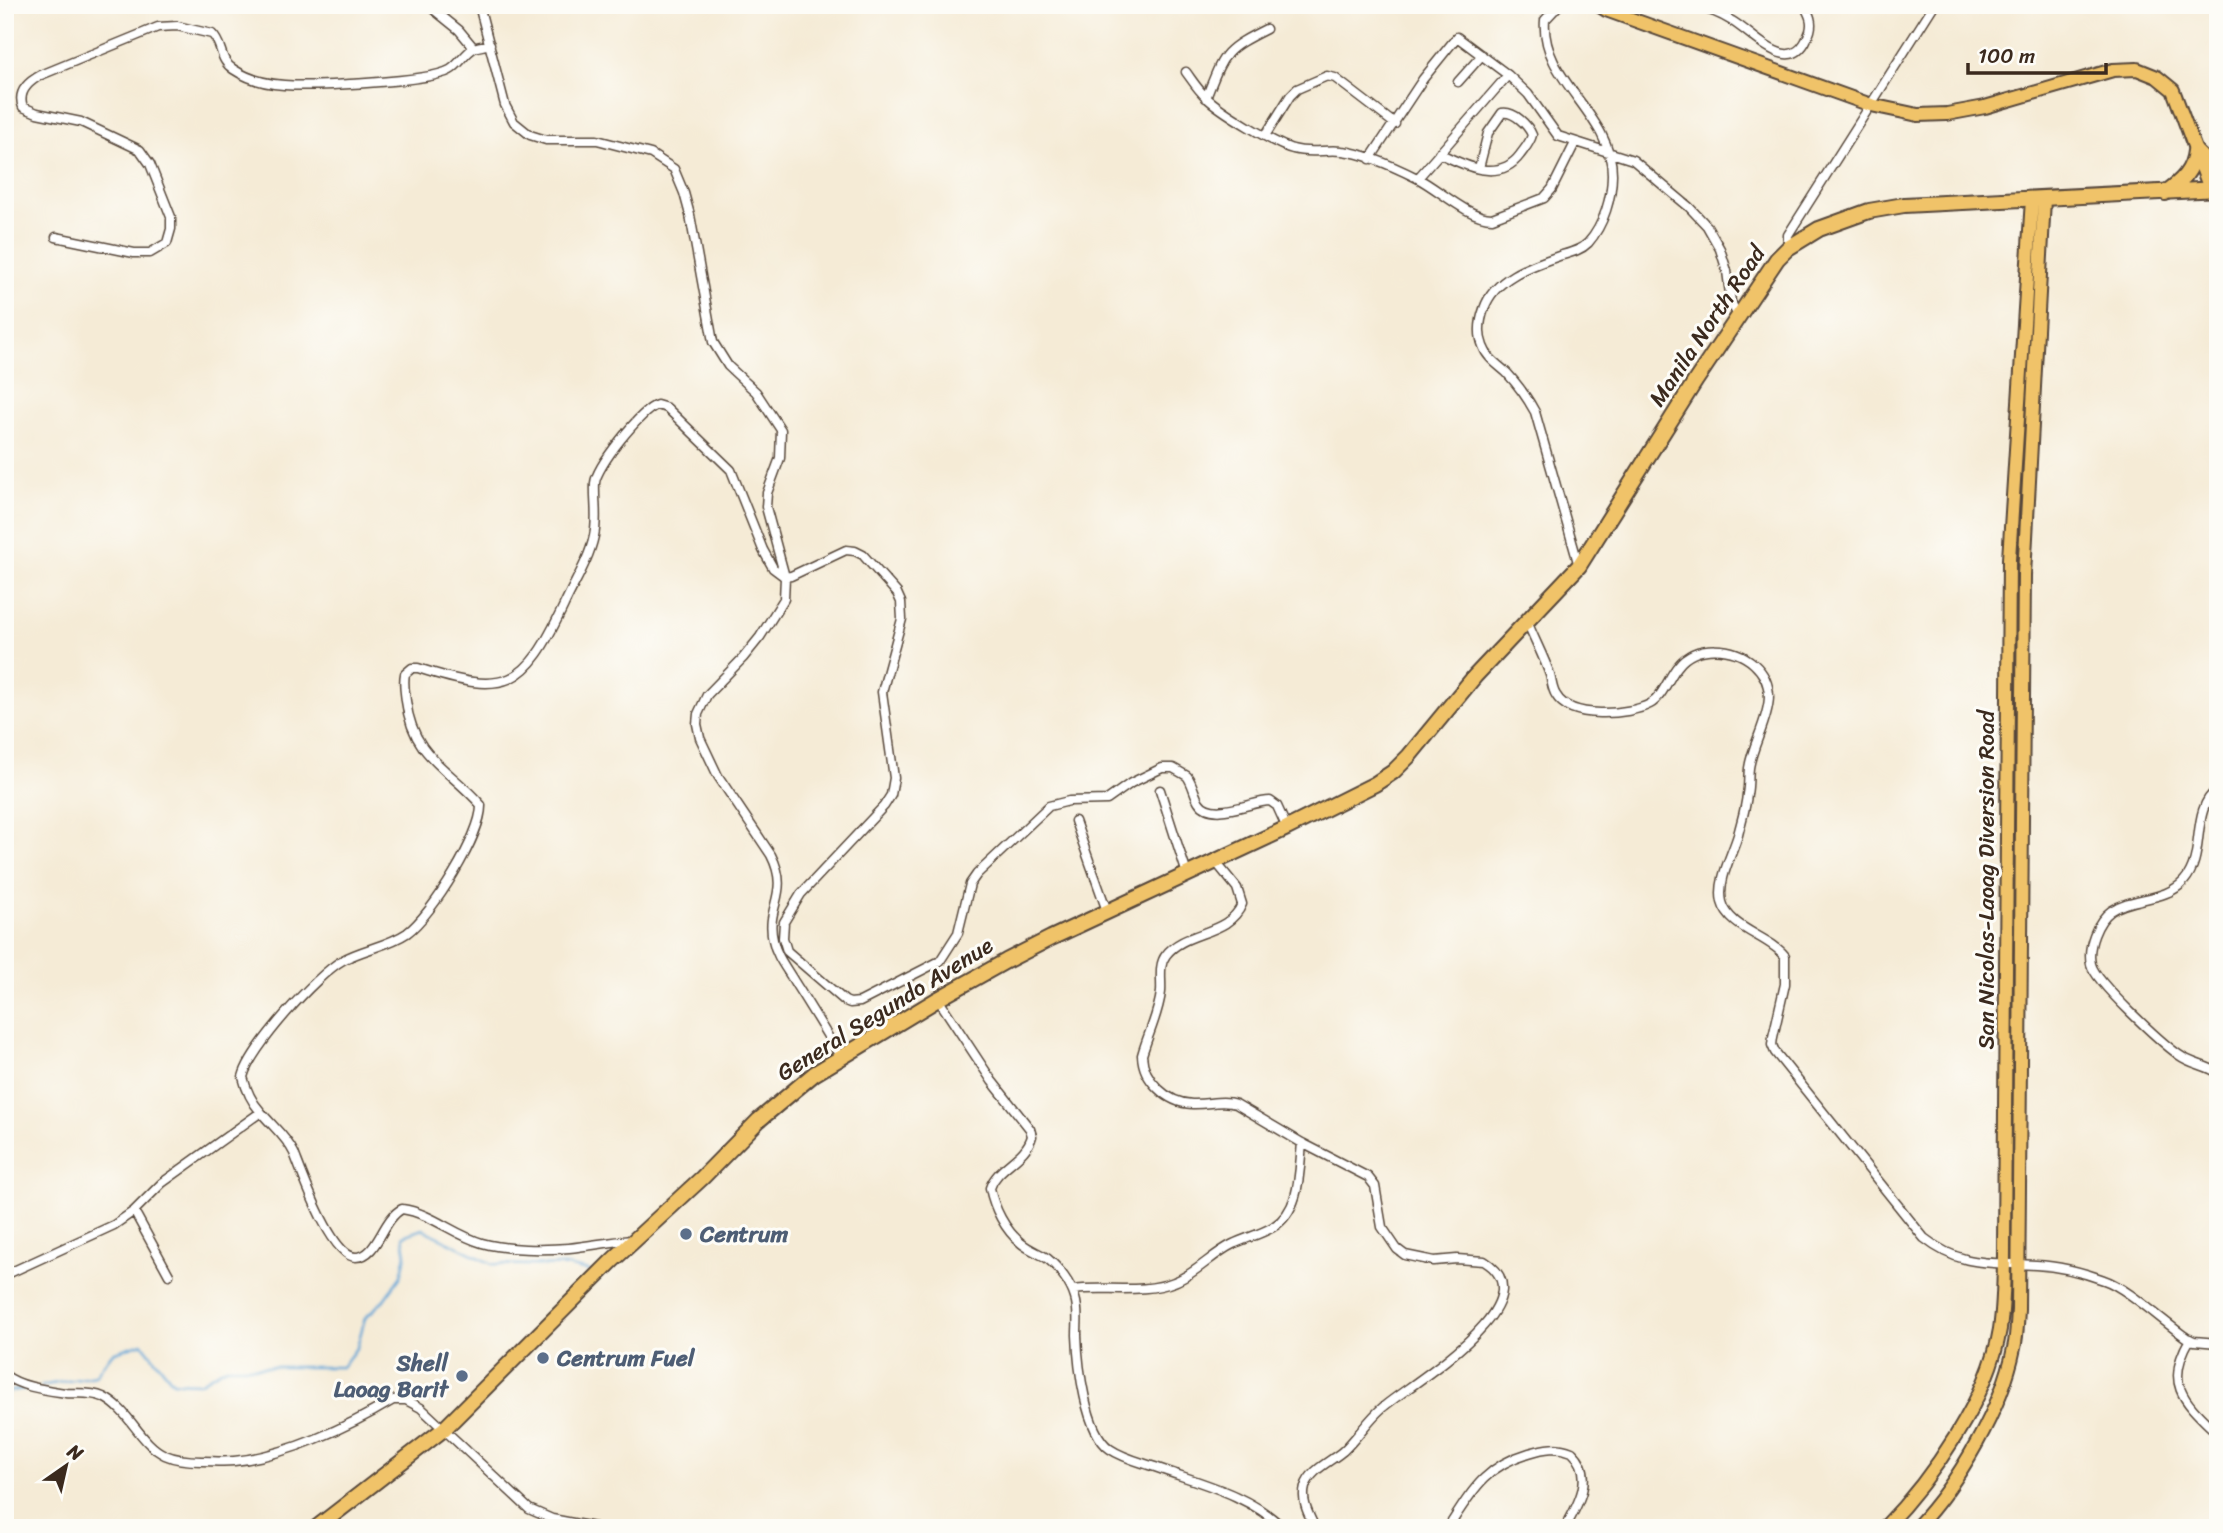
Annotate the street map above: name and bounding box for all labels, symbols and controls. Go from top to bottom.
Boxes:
scale bar [1968,32,2106,76]
text: 100 m [1978,37,2035,75]
street label: Manila North Road [1638,235,1777,415]
street label: San Nicolas-Laoag Diversion Road [1966,709,2007,1050]
street label: General Segundo Avenue [768,926,1002,1092]
place label: Centrum [699,1214,788,1255]
marker: Centrum [678,1226,694,1242]
place label: Centrum Fuel [556,1338,696,1379]
place label: Shell Laoag Barit [334,1343,450,1410]
marker: Centrum Fuel [535,1350,551,1366]
marker: Shell Laoag Barit [454,1368,470,1384]
north arrow [32,1432,102,1502]
text: N [60,1434,91,1470]

